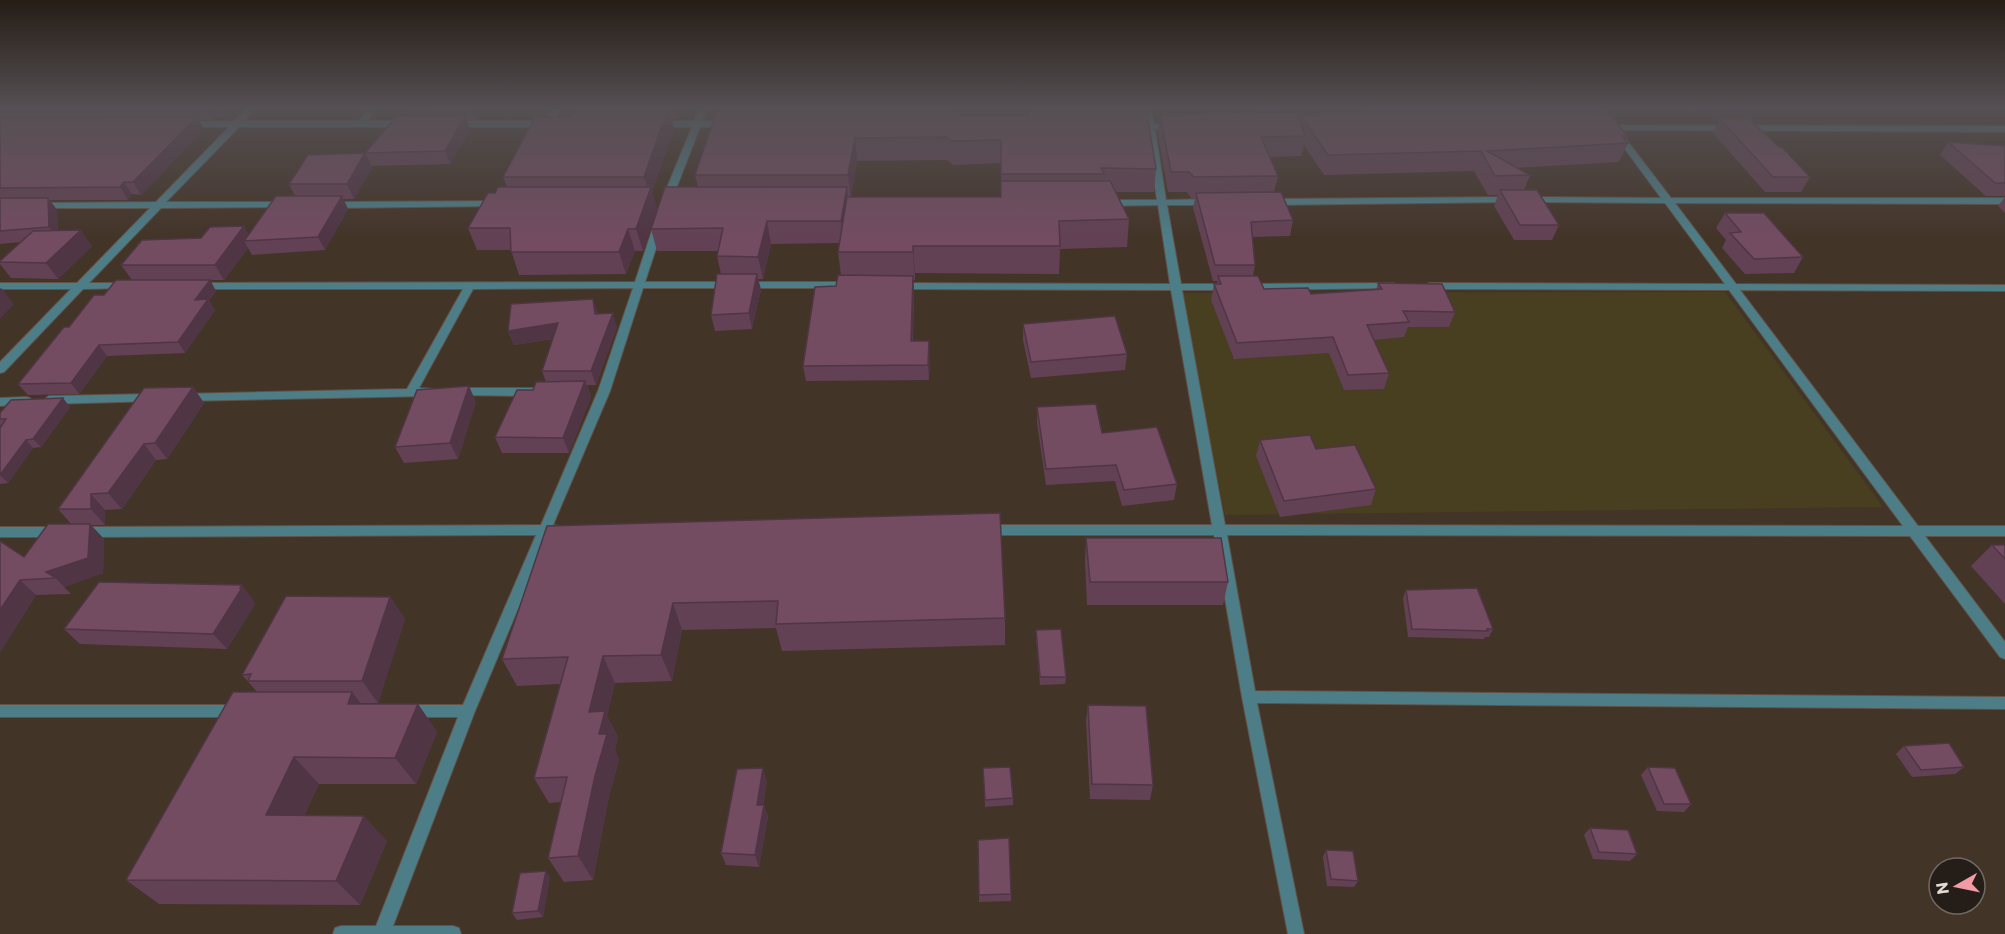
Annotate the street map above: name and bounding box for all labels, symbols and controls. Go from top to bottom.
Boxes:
north arrow [1927,856,1987,916]
text: N [1931,881,1952,896]

